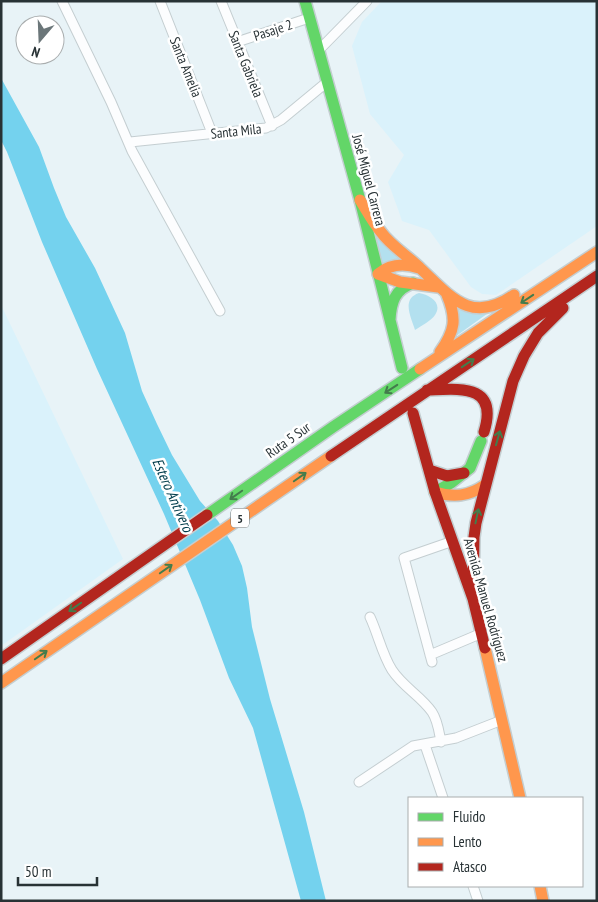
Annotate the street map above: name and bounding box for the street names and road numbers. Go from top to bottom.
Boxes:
street label: Pasaje 2 [251,15,295,45]
street label: Santa Gabriela [224,28,268,100]
street label: Santa Amelia [166,34,206,100]
street label: Santa Mila [210,119,262,143]
street label: José Miguel Carrera [348,131,390,228]
street label: Ruta 5 Sur [262,418,314,462]
road number: 5 [231,508,249,528]
street label: Avenida Manuel Rodríguez [460,536,512,664]

